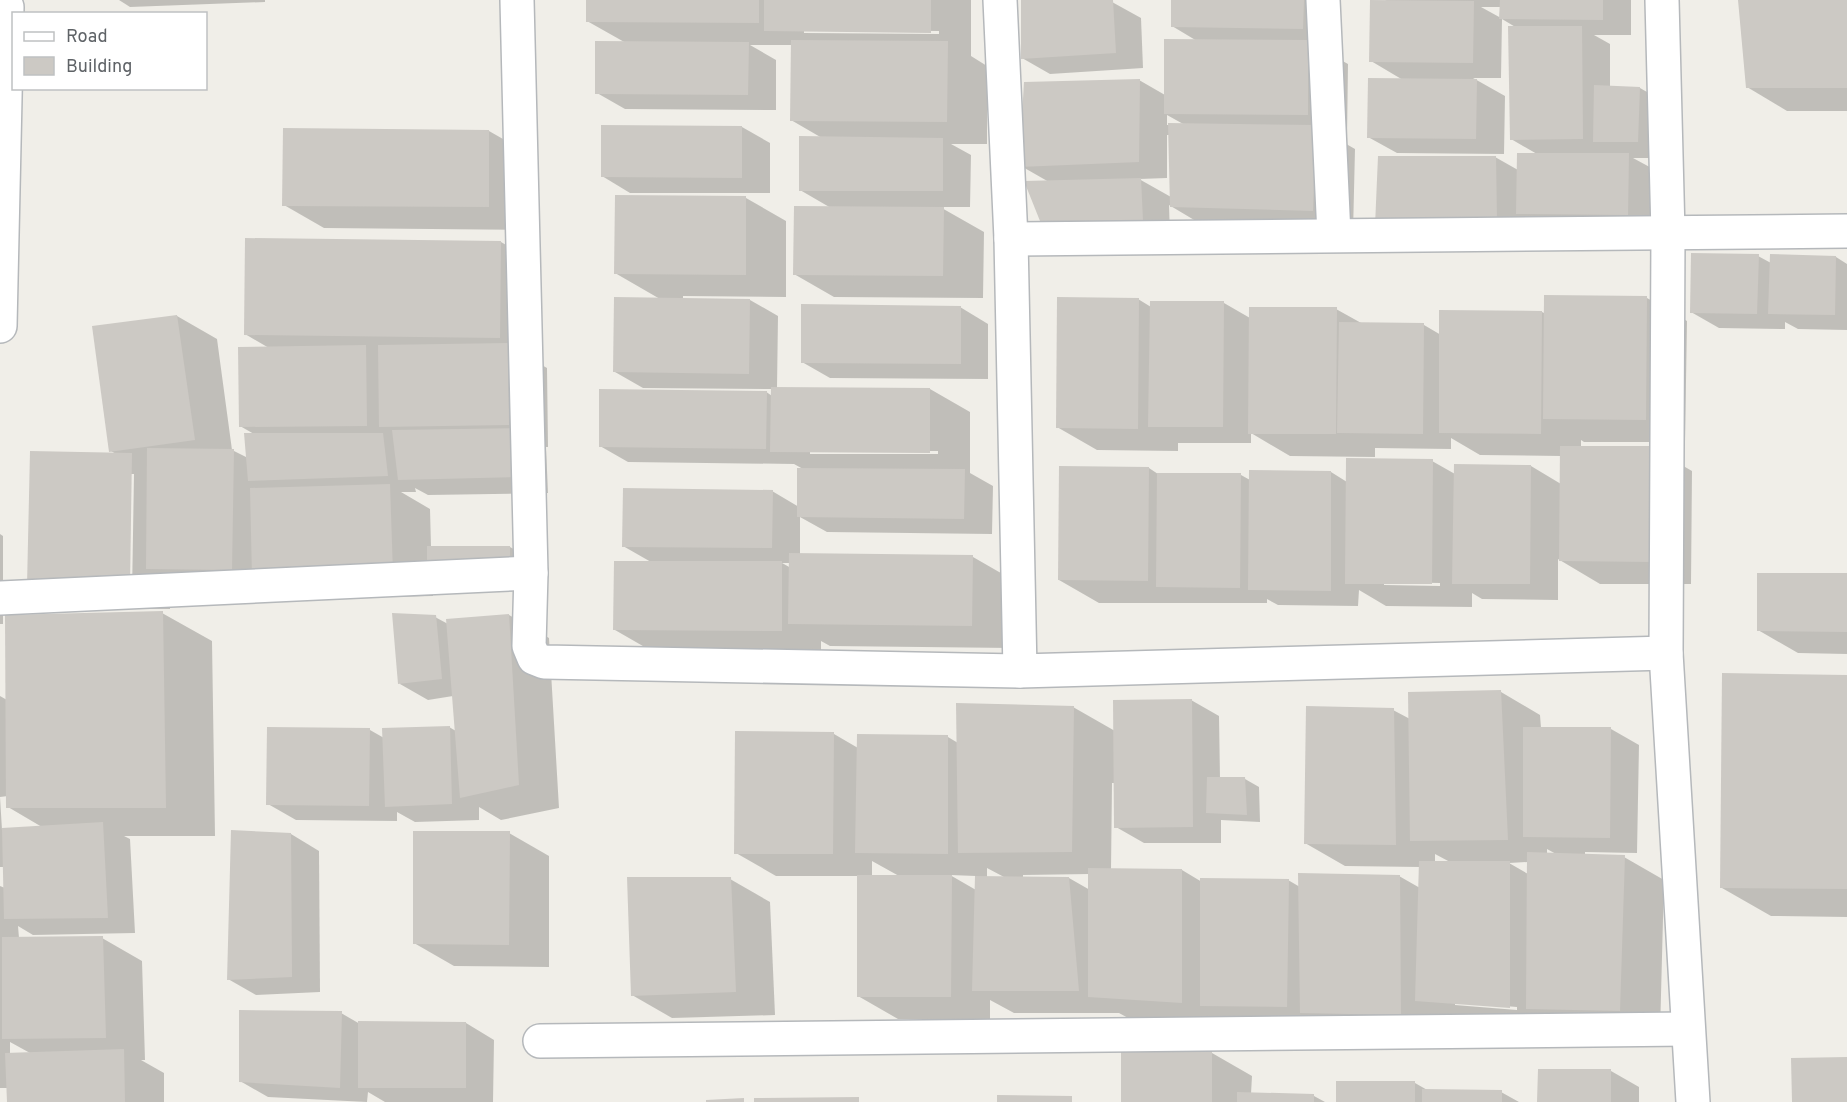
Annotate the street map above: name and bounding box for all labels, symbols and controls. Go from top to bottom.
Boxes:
legend [12,12,207,90]
text: Road [66,26,108,49]
text: Building [66,56,132,79]

